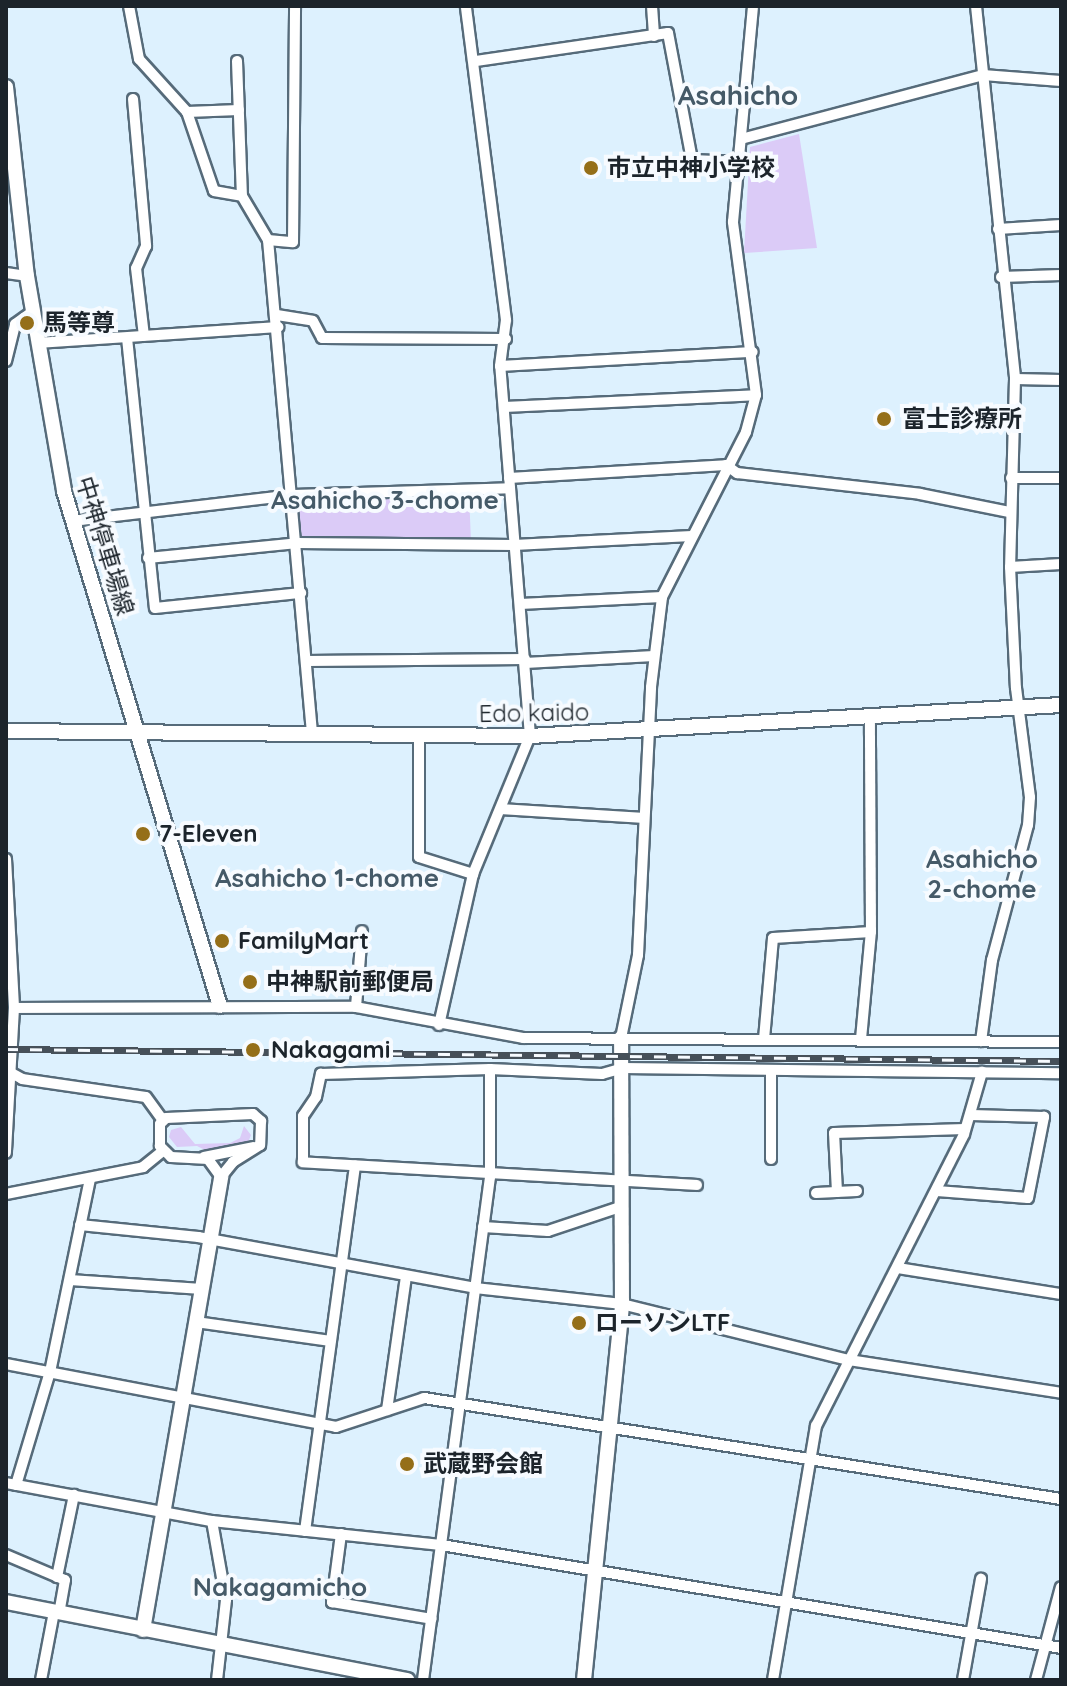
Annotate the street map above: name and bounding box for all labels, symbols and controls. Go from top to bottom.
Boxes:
district label: Asahicho [678,78,798,112]
place label: 市立中神小学校 [607,154,775,182]
marker: 市立中神小学校 [582,159,600,177]
place label: 馬等尊 [43,309,115,337]
marker: 馬等尊 [18,314,36,332]
place label: 富士診療所 [902,405,1022,433]
marker: 富士診療所 [873,408,895,430]
street label: 中神停車場線 [70,473,140,619]
district label: Asahicho 3-chome [271,484,499,516]
street label: Edo kaido [478,698,590,728]
place label: 7-Eleven [159,820,258,848]
marker: 7-Eleven [134,825,152,843]
district label: Asahicho 2-chome [926,843,1038,904]
district label: Asahicho 1-chome [215,862,439,894]
place label: FamilyMart [238,927,369,955]
marker: FamilyMart [213,932,231,950]
place label: 中神駅前郵便局 [266,968,434,996]
marker: 中神駅前郵便局 [241,973,259,991]
place label: Nakagami [271,1036,390,1064]
marker: Nakagami [242,1039,264,1061]
place label: ローソンLTF [595,1309,731,1337]
marker: ローソンLTF [570,1314,588,1332]
place label: 武蔵野会館 [423,1450,543,1478]
marker: 武蔵野会館 [398,1455,416,1473]
district label: Nakagamicho [193,1571,367,1603]

